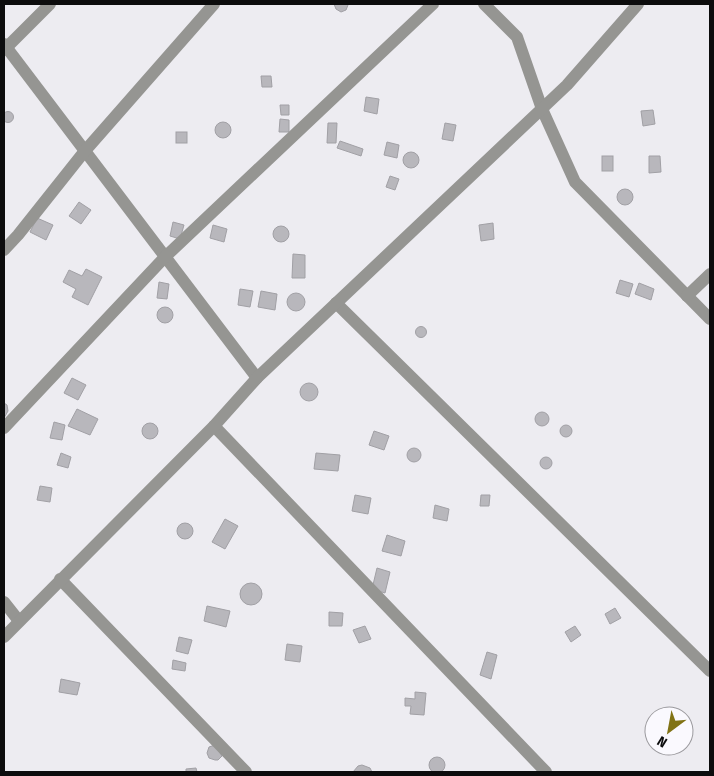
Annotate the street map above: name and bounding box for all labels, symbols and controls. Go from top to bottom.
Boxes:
north arrow [644,706,694,756]
text: N [654,732,670,751]

